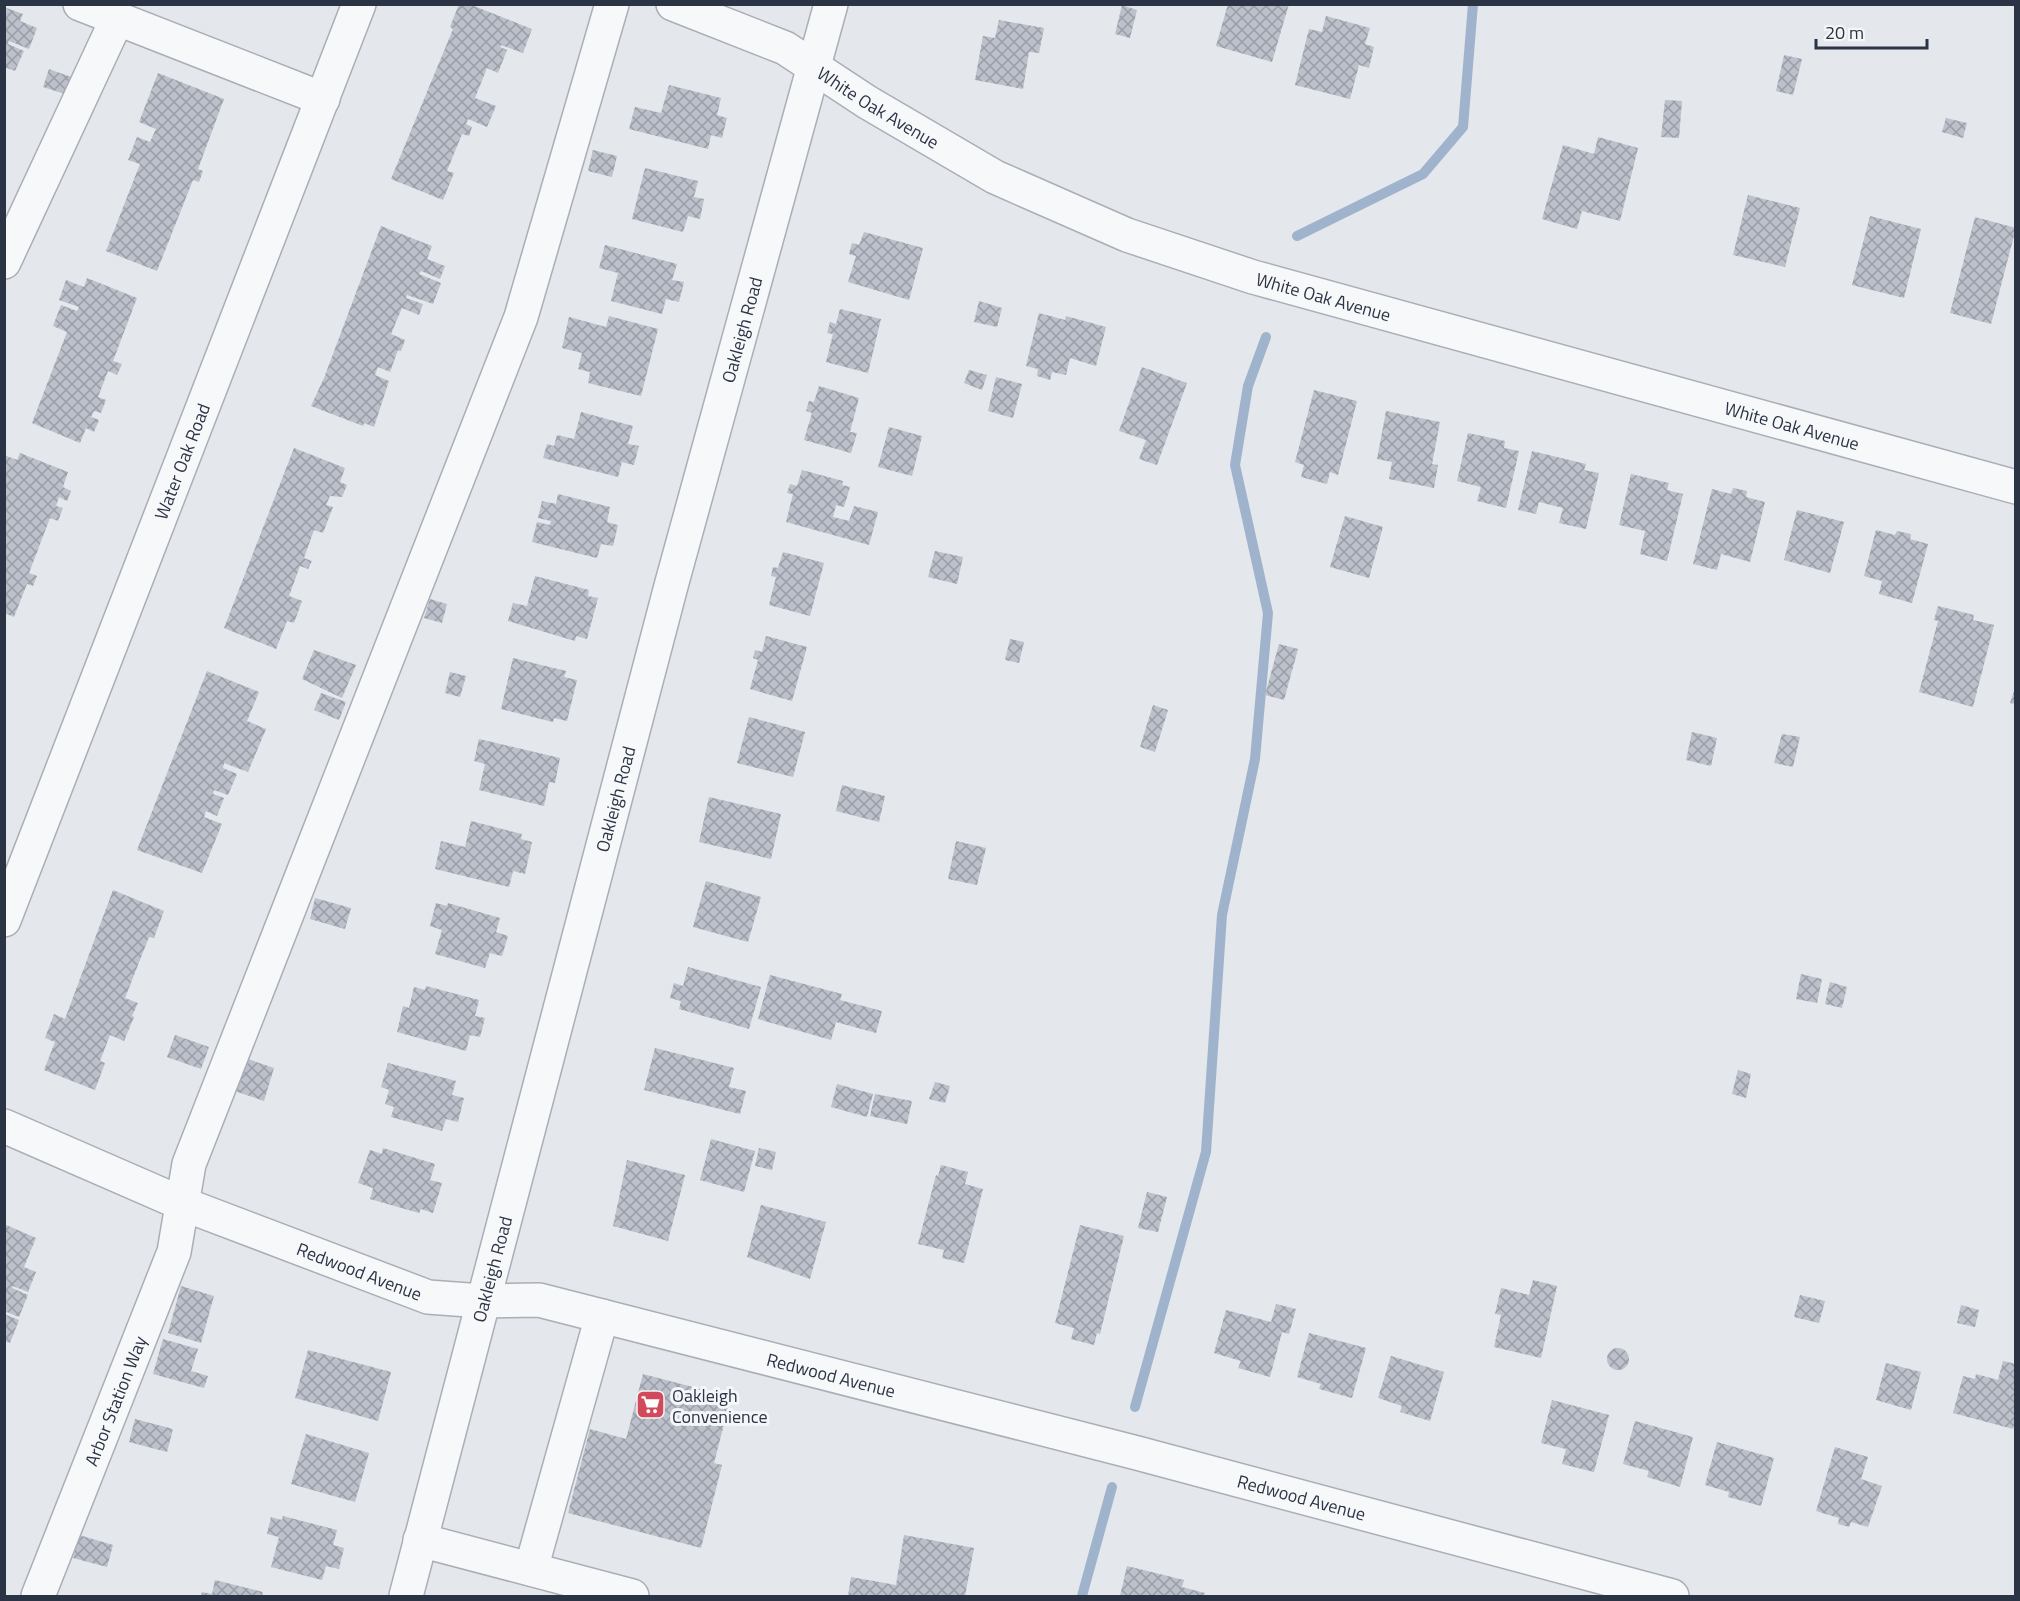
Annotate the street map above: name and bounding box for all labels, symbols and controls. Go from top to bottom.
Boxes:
scale bar [1816,12,1927,50]
text: 20 m [1825,19,1864,46]
street label: White Oak Avenue [812,59,944,155]
street label: White Oak Avenue [1253,265,1394,328]
street label: Oakleigh Road [714,274,769,386]
street label: White Oak Avenue [1722,394,1863,457]
street label: Water Oak Road [147,399,217,523]
street label: Oakleigh Road [588,743,642,855]
street label: Oakleigh Road [465,1213,519,1325]
street label: Redwood Avenue [293,1235,426,1307]
street label: Arbor Station Way [77,1331,153,1470]
street label: Redwood Avenue [764,1345,898,1404]
place label: Oakleigh Convenience [672,1382,767,1430]
supermarket icon: Oakleigh Convenience [635,1389,667,1421]
street label: Redwood Avenue [1234,1467,1369,1527]

